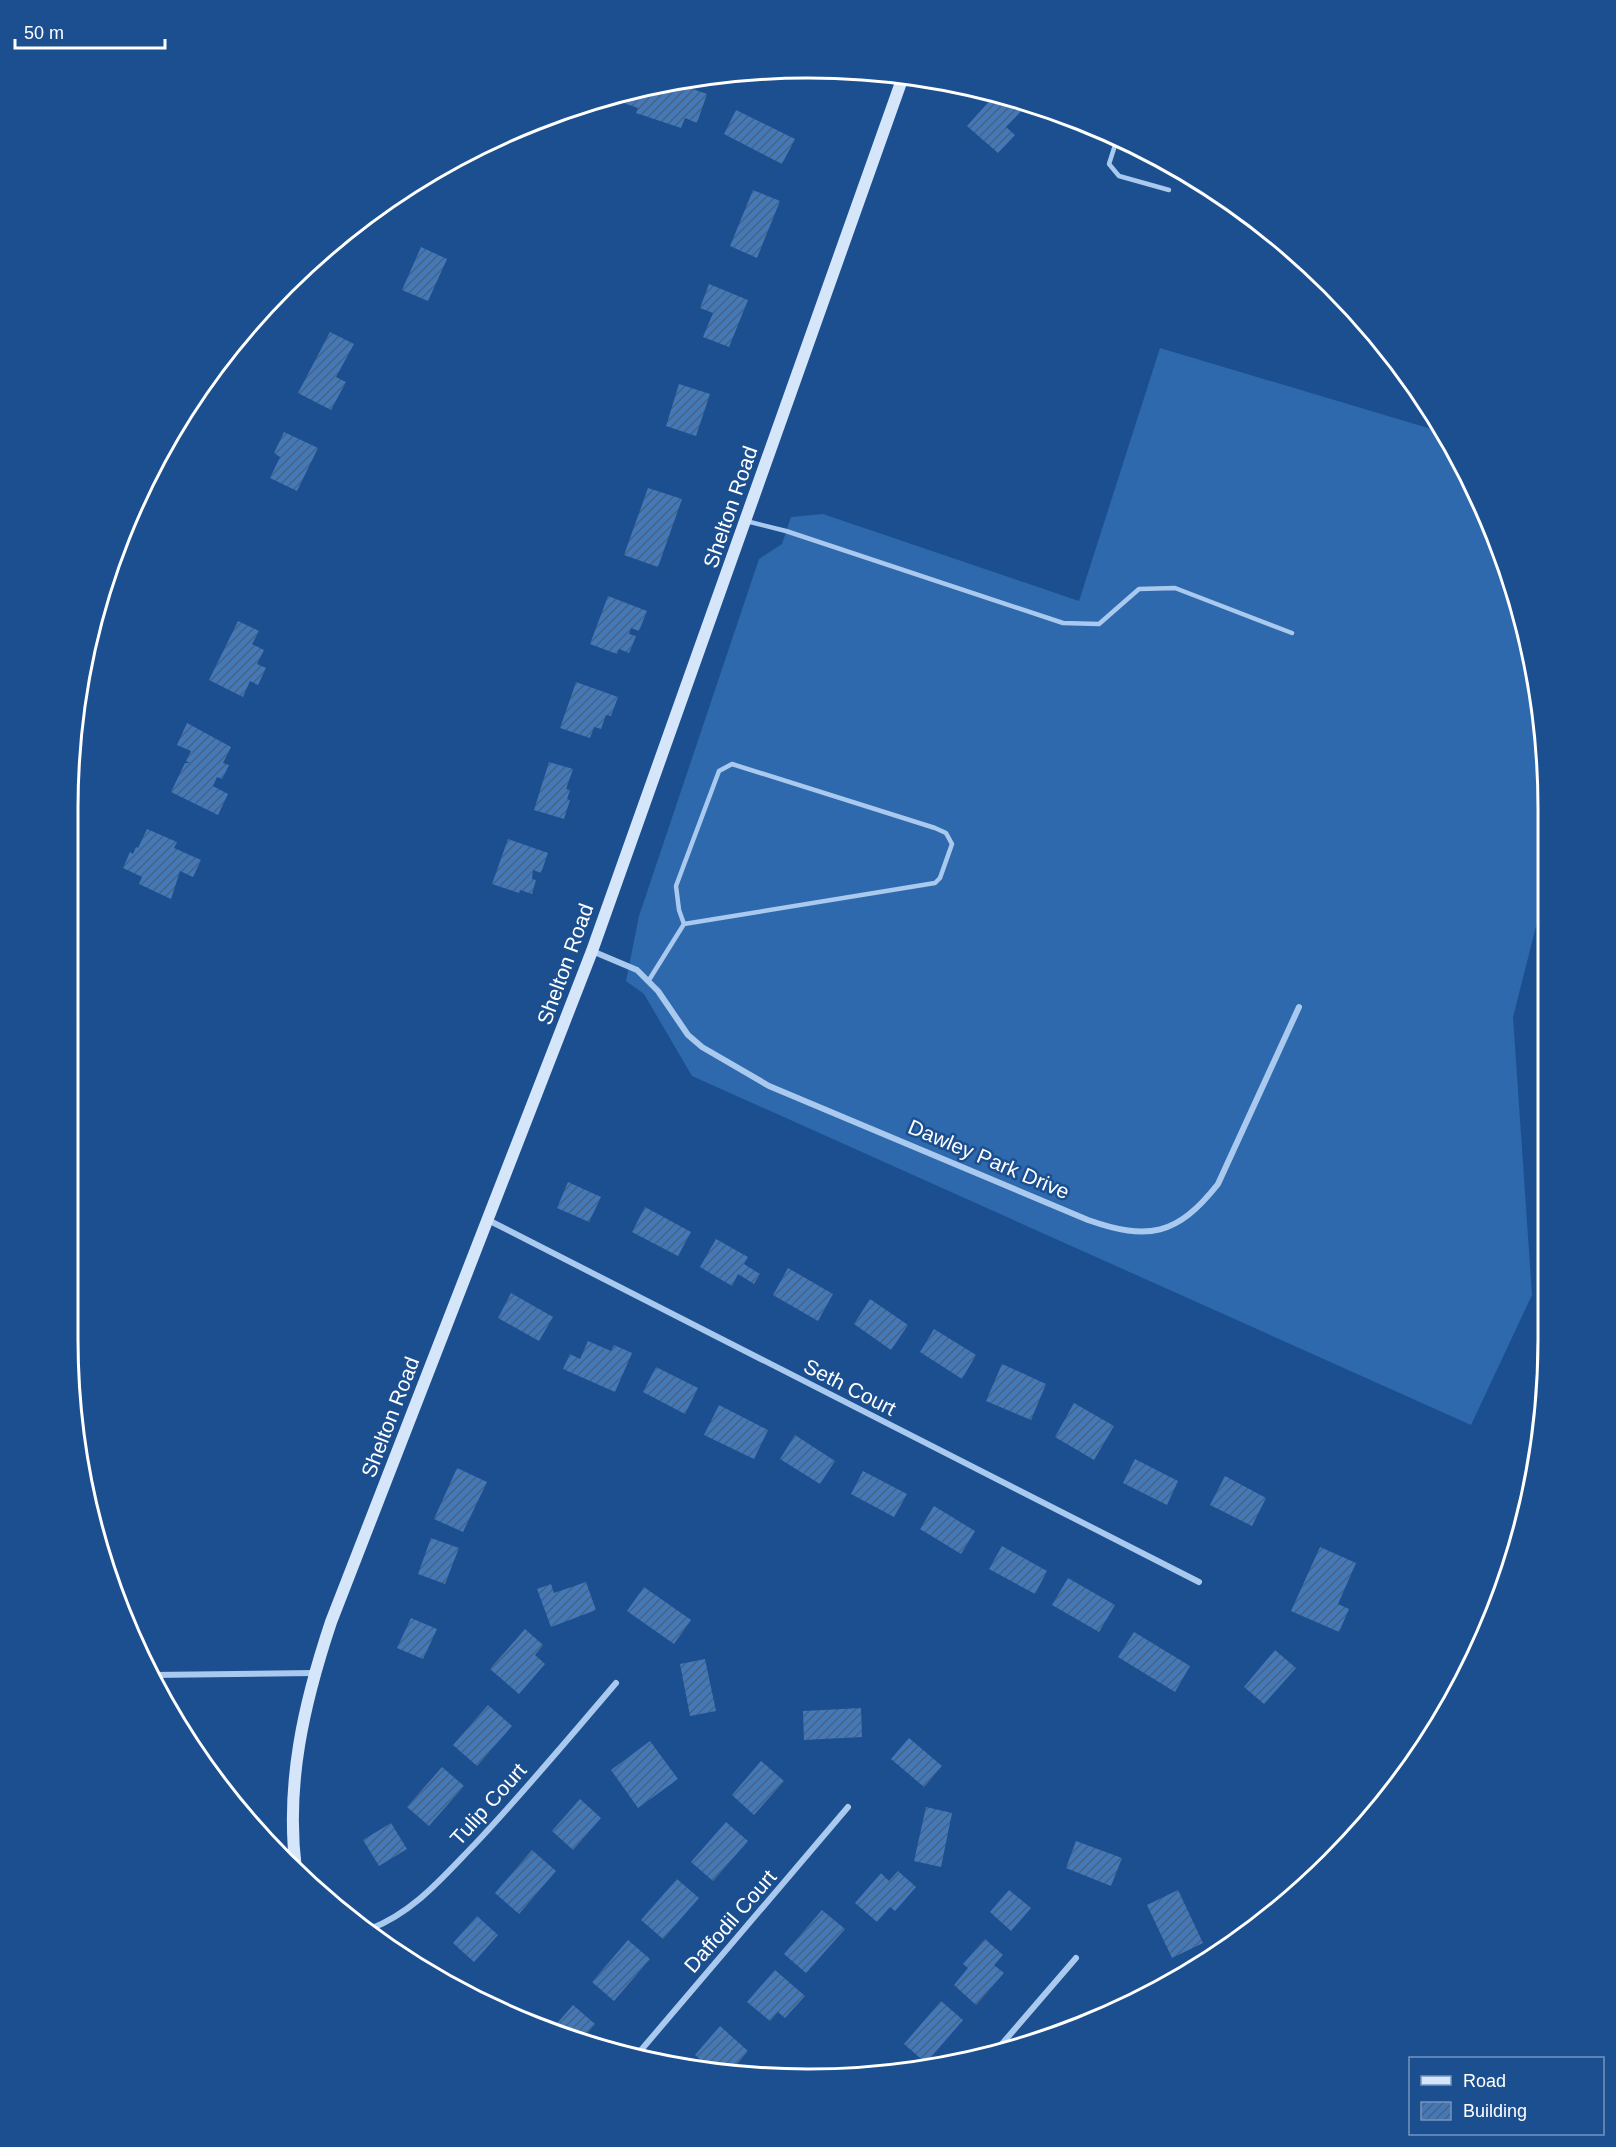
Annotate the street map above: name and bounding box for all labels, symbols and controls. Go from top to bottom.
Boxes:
scale bar [15,12,165,50]
text: 50 m [24,23,64,43]
street label: Shelton Road [698,443,762,571]
street label: Shelton Road [532,900,598,1028]
street label: Dawley Park Drive [905,1115,1073,1203]
street label: Shelton Road [356,1353,424,1481]
street label: Seth Court [800,1354,900,1420]
street label: Tulip Court [445,1758,531,1850]
street label: Daffodil Court [679,1865,781,1977]
legend [1409,2057,1604,2135]
text: Road [1463,2071,1506,2091]
text: Building [1463,2101,1527,2121]

